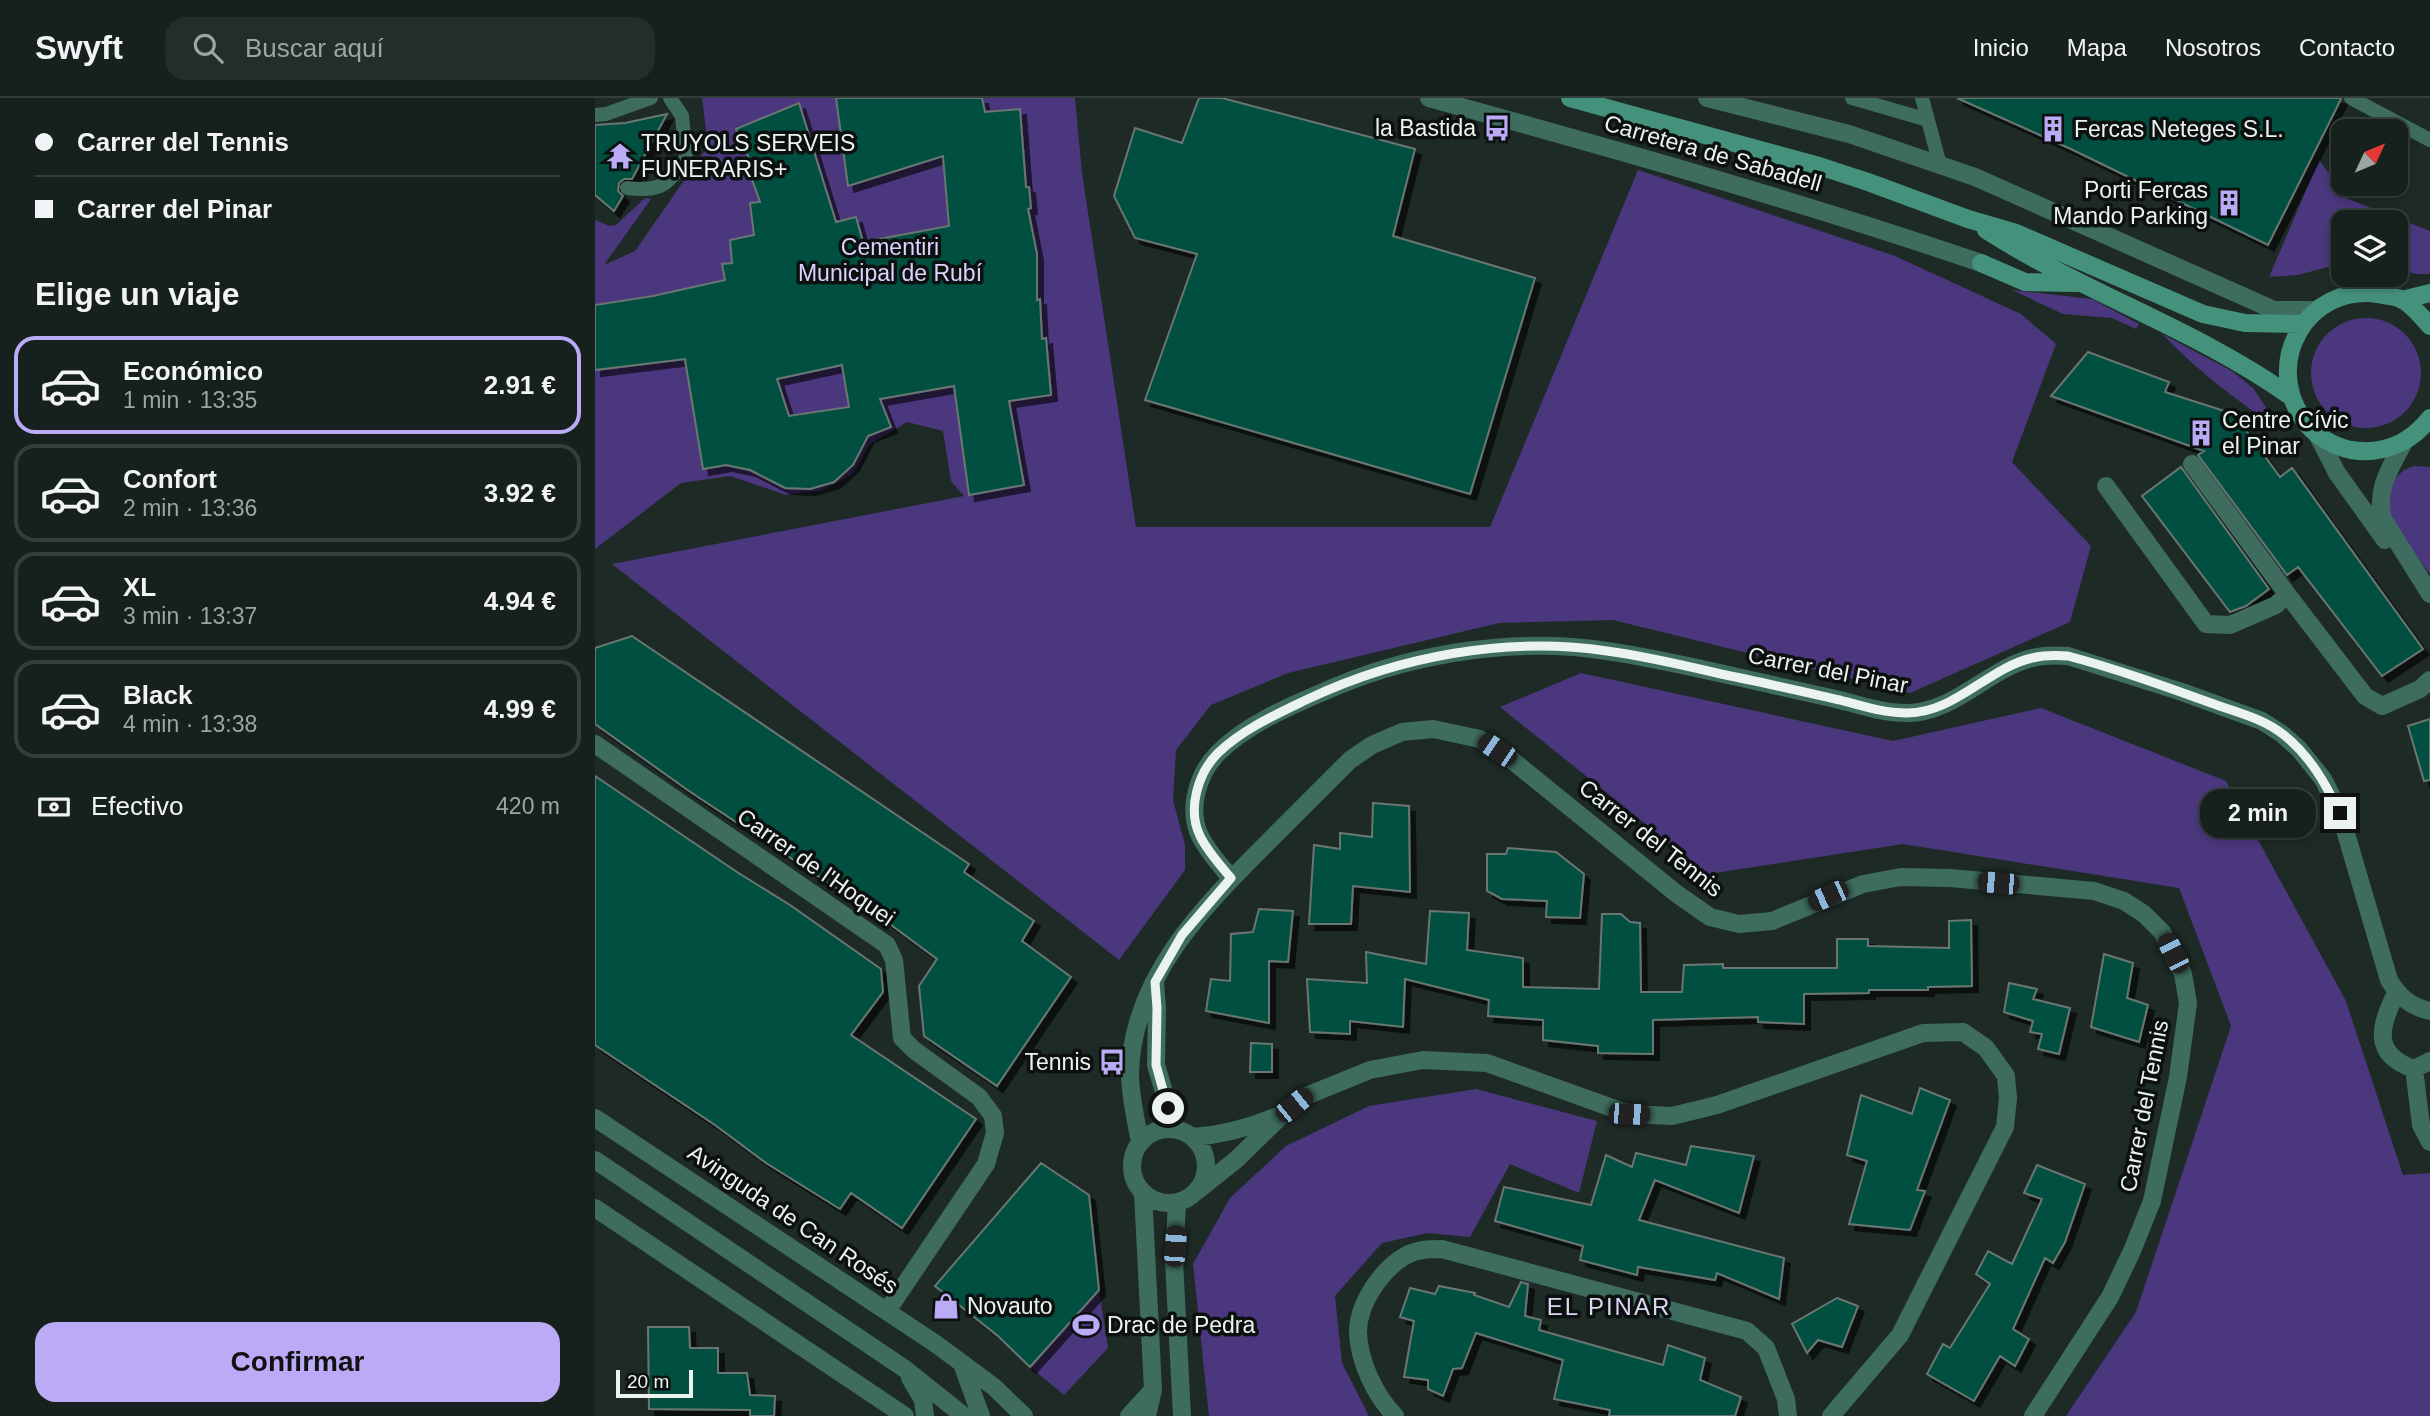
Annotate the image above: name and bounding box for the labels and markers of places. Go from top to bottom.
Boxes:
bus stop icon: la Bastida [1482,113,1512,143]
building icon: Fercas Neteges S.L. [2038,114,2068,144]
place label: la Bastida [1375,115,1476,141]
place label: Fercas Neteges S.L. [2074,116,2284,142]
place label: TRUYOLS SERVEIS FUNERARIS+ [641,130,855,182]
temple icon: TRUYOLS SERVEIS FUNERARIS+ [605,141,635,171]
place label: Porti Fercas Mando Parking [2053,177,2208,229]
building icon: Porti Fercas Mando Parking [2214,188,2244,218]
place label: Centre Cívic el Pinar [2222,407,2349,459]
building icon: Centre Cívic el Pinar [2186,418,2216,448]
bus stop icon: Tennis [1097,1047,1127,1077]
place label: Tennis [1025,1049,1091,1075]
shop icon: Novauto [931,1291,961,1321]
place label: Novauto [967,1293,1053,1319]
sports icon: Drac de Pedra [1071,1310,1101,1340]
place label: Drac de Pedra [1107,1312,1256,1338]

